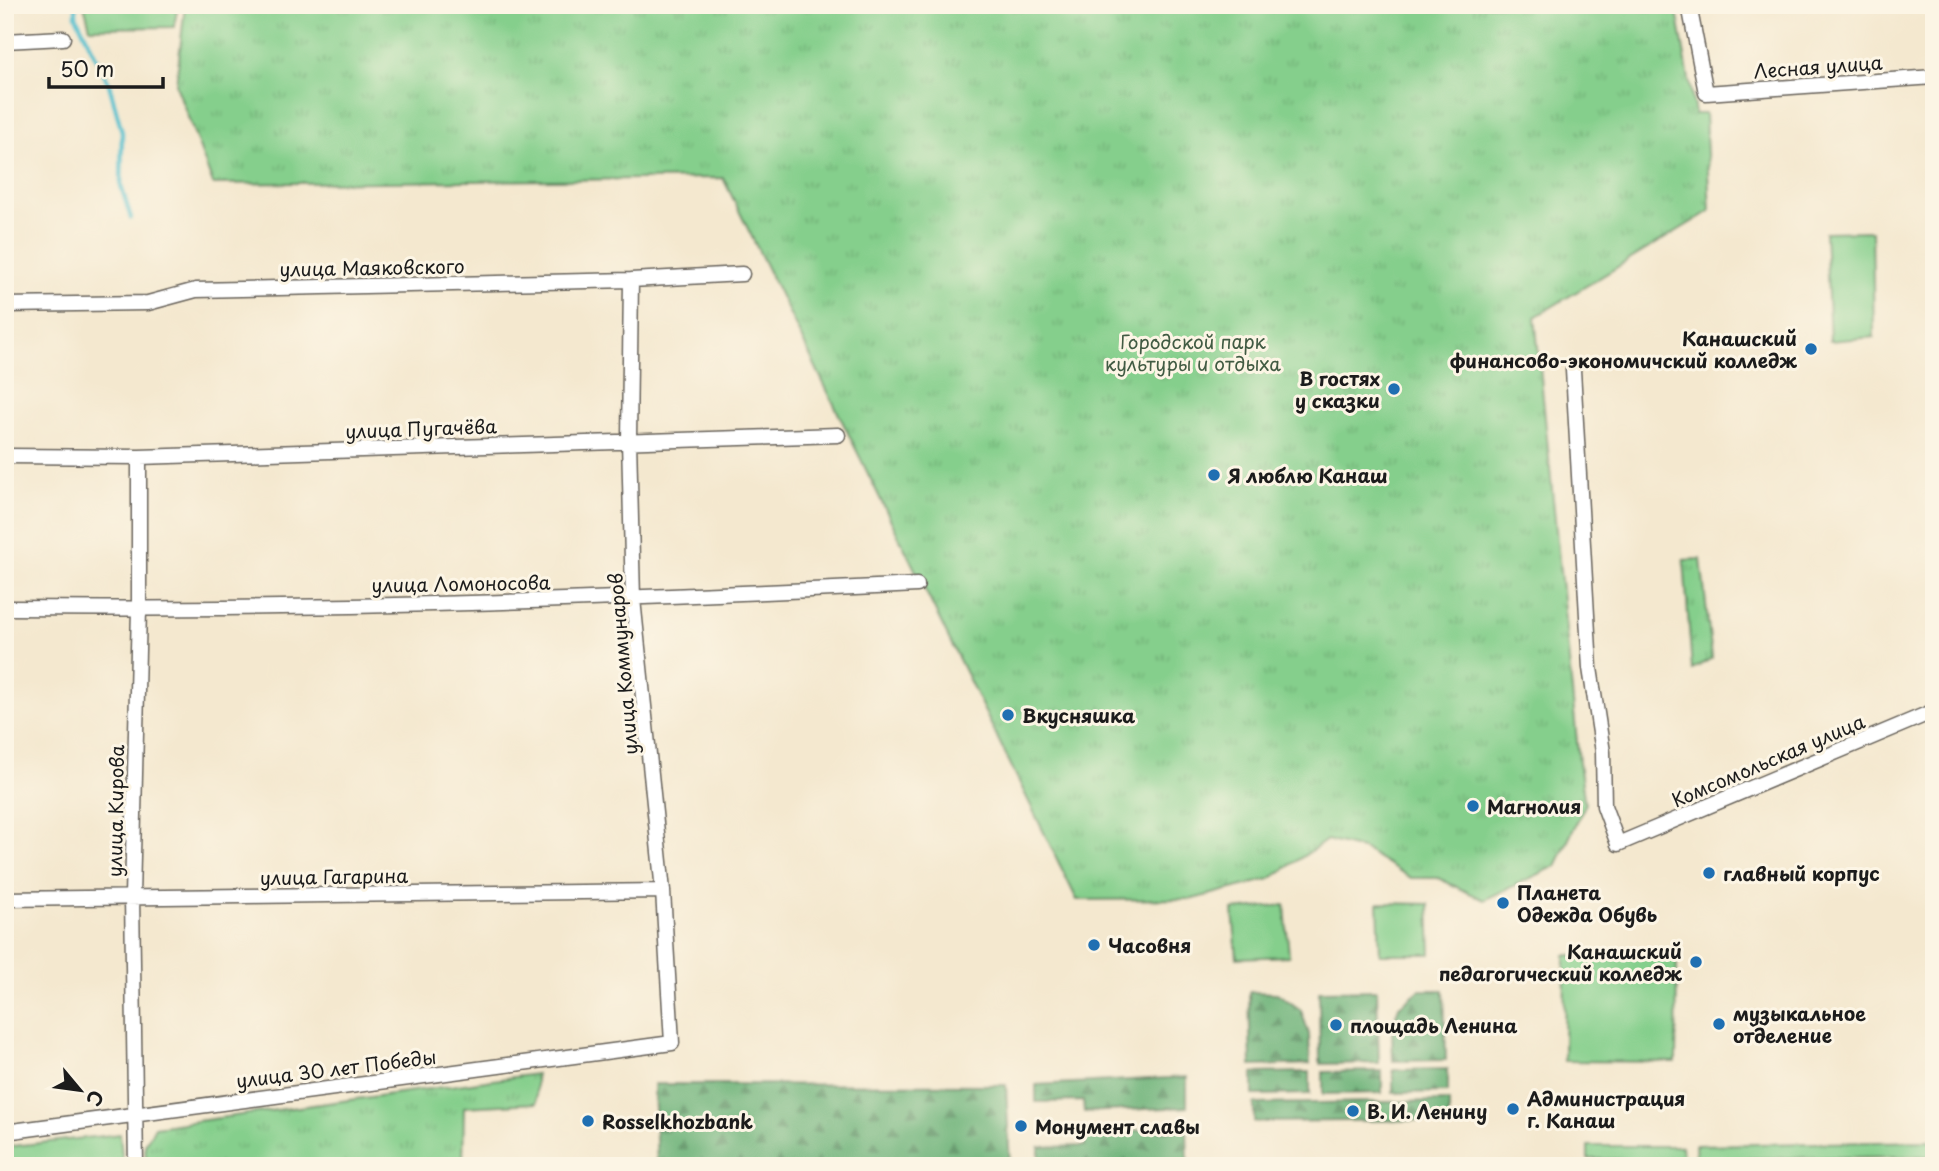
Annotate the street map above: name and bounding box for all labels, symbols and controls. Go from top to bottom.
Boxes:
scale bar [49,46,163,90]
street label: Лесная улица [1753,48,1883,84]
text: 50 m [60,52,114,84]
street label: улица Маяковского [279,251,465,283]
place label: Канашский финансово-экономичский колледж [1450,324,1797,374]
park label: Городской парк культуры и отдыха [1105,327,1281,377]
marker: Канашский финансово-экономичский колледж [1803,341,1819,357]
place label: В гостях у сказки [1295,364,1380,414]
marker: В гостях у сказки [1386,381,1402,397]
street label: улица Пугачёва [345,411,497,445]
place label: Я люблю Канаш [1227,461,1388,489]
marker: Я люблю Канаш [1206,467,1222,483]
street label: улица Ломоносова [371,567,551,599]
street label: улица Коммунаров [600,572,644,756]
place label: Вкусняшка [1022,701,1135,729]
marker: Вкусняшка [1000,707,1016,723]
street label: Комсомольская улица [1667,707,1869,813]
street label: улица Кирова [100,744,130,877]
place label: Магнолия [1487,792,1581,820]
marker: Магнолия [1465,798,1481,814]
place label: главный корпус [1723,859,1880,887]
street label: улица Гагарина [260,861,408,891]
marker: главный корпус [1701,865,1717,881]
place label: Планета Одежда Обувь [1517,878,1657,928]
marker: Планета Одежда Обувь [1495,895,1511,911]
place label: Часовня [1108,931,1191,959]
marker: Часовня [1086,937,1102,953]
place label: Канашский педагогический колледж [1439,937,1682,987]
marker: Канашский педагогический колледж [1688,954,1704,970]
place label: музыкальное отделение [1733,999,1866,1049]
place label: площадь Ленина [1350,1011,1518,1039]
marker: музыкальное отделение [1711,1016,1727,1032]
marker: площадь Ленина [1328,1017,1344,1033]
street label: улица 30 лет Победы [234,1042,438,1094]
north arrow [46,1056,116,1126]
place label: Администрация г. Канаш [1527,1084,1685,1134]
text: С [80,1086,111,1112]
place label: В. И. Ленину [1367,1097,1487,1125]
marker: Администрация г. Канаш [1505,1101,1521,1117]
marker: В. И. Ленину [1345,1103,1361,1119]
place label: Rosselkhozbank [602,1107,753,1135]
place label: Монумент славы [1035,1112,1200,1140]
marker: Rosselkhozbank [580,1113,596,1129]
marker: Монумент славы [1013,1118,1029,1134]

